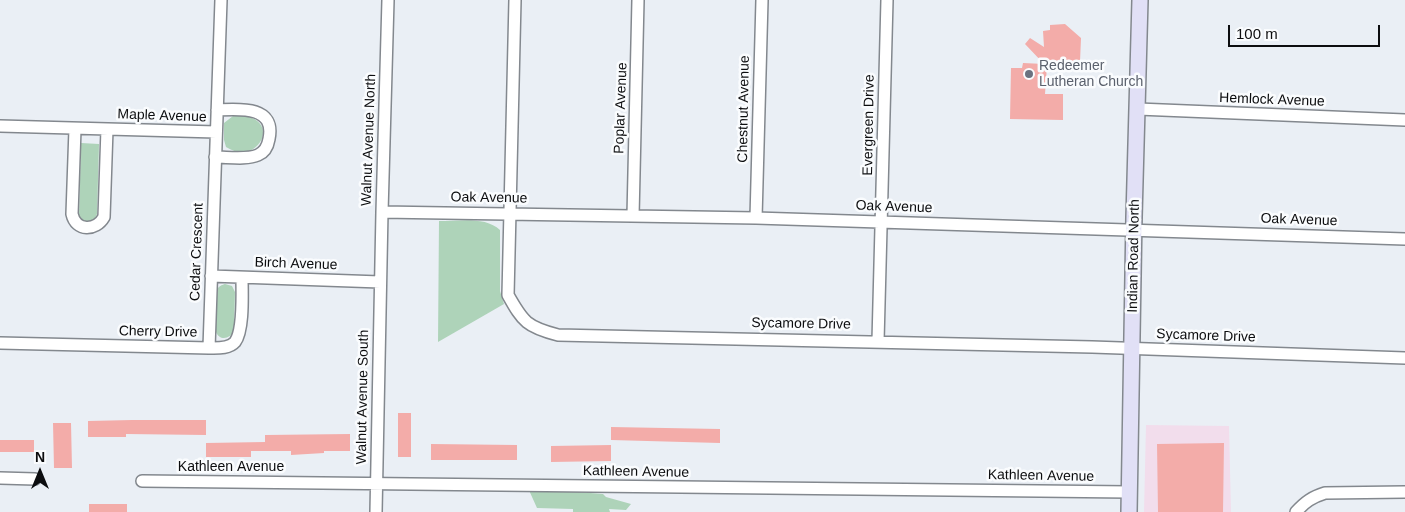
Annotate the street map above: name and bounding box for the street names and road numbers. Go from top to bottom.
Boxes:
street label: Chestnut Avenue [735,55,753,163]
street label: Poplar Avenue [611,62,631,154]
street label: Walnut Avenue North [358,74,380,206]
street label: Evergreen Drive [860,74,878,176]
street label: Hemlock Avenue [1219,90,1325,110]
street label: Maple Avenue [117,106,207,126]
street label: Oak Avenue [450,189,528,207]
street label: Oak Avenue [855,197,933,217]
street label: Indian Road North [1125,199,1143,313]
street label: Cedar Crescent [187,203,207,301]
street label: Oak Avenue [1260,210,1338,230]
street label: Birch Avenue [254,254,338,274]
street label: Sycamore Drive [751,315,851,333]
street label: Cherry Drive [119,323,197,341]
street label: Sycamore Drive [1156,326,1256,346]
street label: Walnut Avenue South [353,330,373,464]
street label: Kathleen Avenue [178,459,284,475]
street label: Kathleen Avenue [583,463,689,481]
street label: Kathleen Avenue [988,467,1094,485]

